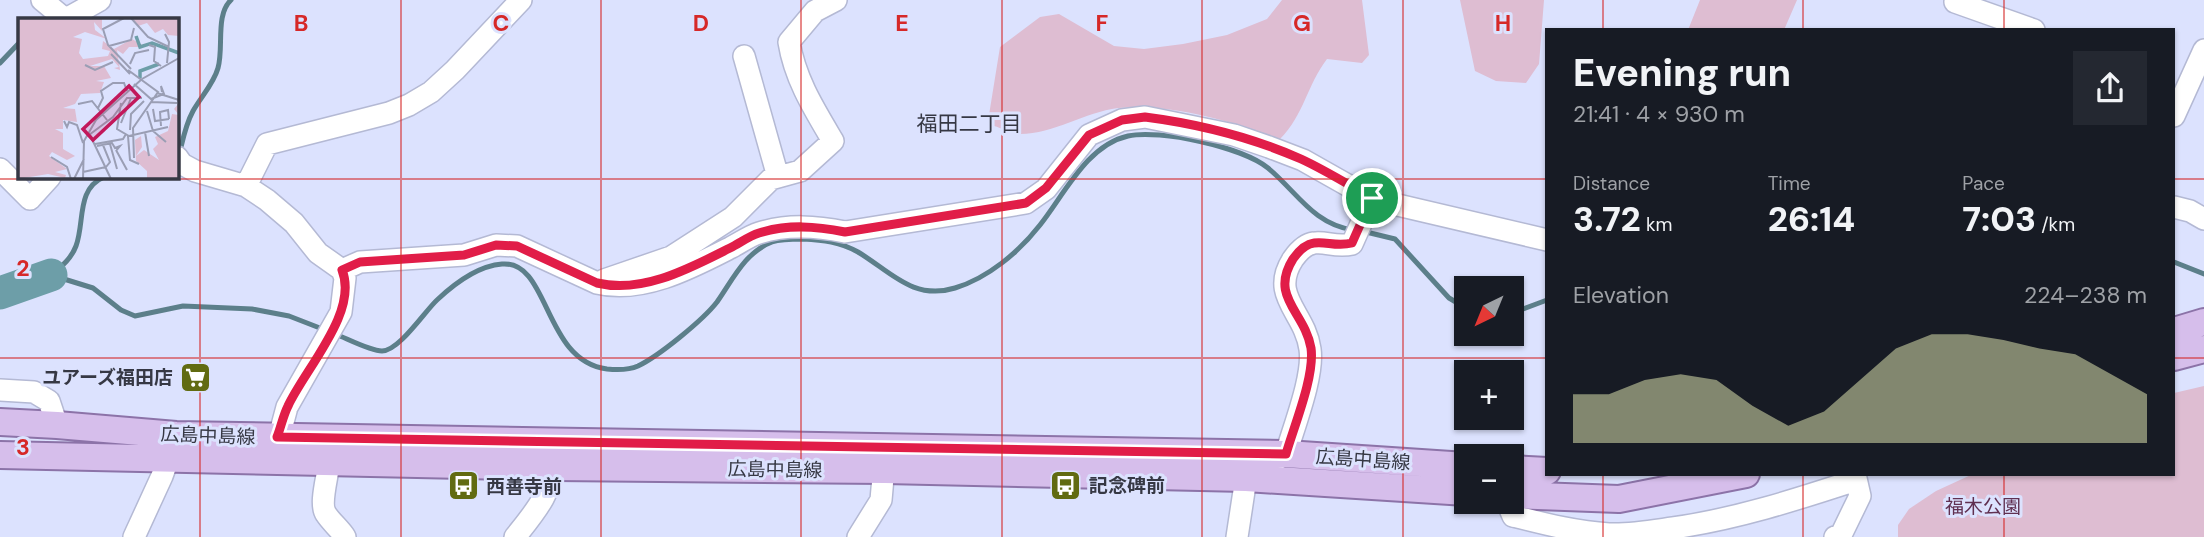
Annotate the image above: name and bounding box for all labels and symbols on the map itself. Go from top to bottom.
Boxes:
text: B [294,8,308,38]
text: C [493,8,509,38]
text: D [693,8,709,38]
text: E [895,8,909,38]
text: F [1096,8,1109,38]
text: G [1293,8,1311,38]
text: H [1495,8,1511,38]
inset map [18,18,178,178]
district label: 福田二丁目 [917,110,1022,138]
pin [1342,168,1402,228]
text: 2 [16,253,30,283]
north arrow [1454,276,1524,346]
supermarket icon: ユアーズ福田店 [179,360,213,394]
place label: ユアーズ福田店 [42,365,173,390]
street label: 広島中島線 [160,421,256,450]
text: 3 [16,432,30,462]
street label: 広島中島線 [1315,444,1411,475]
street label: 広島中島線 [727,456,823,483]
bus stop icon: 記念碑前 [1049,468,1083,502]
bus stop icon: 西善寺前 [446,469,480,503]
place label: 記念碑前 [1089,473,1165,498]
place label: 西善寺前 [486,474,562,499]
park label: 福木公園 [1945,494,2021,519]

